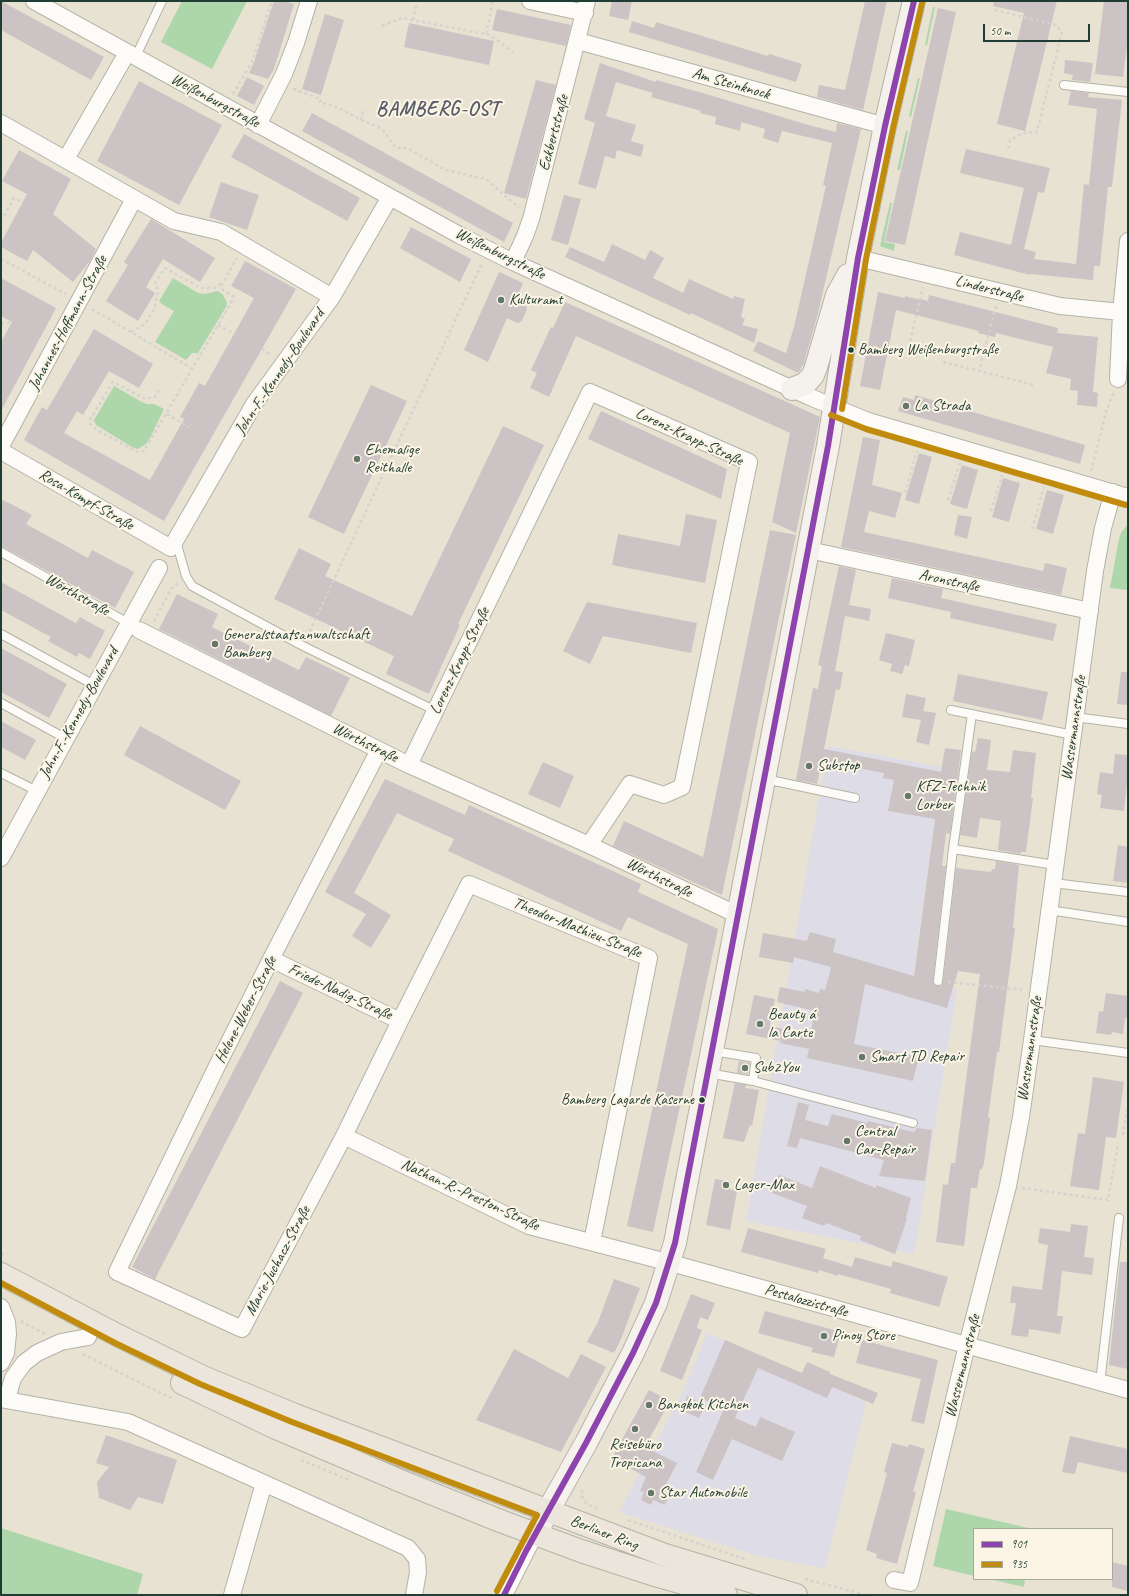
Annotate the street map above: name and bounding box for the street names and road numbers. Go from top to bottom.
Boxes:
street label: Am Steinknock [690,64,772,104]
street label: Weißenburgstraße [167,70,263,132]
street label: Eckbertstraße [535,93,573,173]
street label: Weißenburgstraße [452,224,548,284]
street label: Johannes-Hoffmann-Straße [24,252,112,394]
street label: Linderstraße [953,271,1025,307]
street label: John-F.-Kennedy-Boulevard [231,306,329,438]
street label: Lorenz-Krapp-Straße [632,404,746,470]
street label: Rosa-Kempf-Straße [35,465,137,535]
street label: Aronstraße [917,565,981,597]
street label: Wörthstraße [41,569,113,621]
street label: Lorenz-Krapp-Straße [426,604,494,718]
street label: John-F.-Kennedy-Boulevard [35,644,123,782]
street label: Wassermannstraße [1057,674,1091,782]
street label: Wörthstraße [329,719,401,767]
street label: Wörthstraße [623,854,695,902]
street label: Theodor-Mathieu-Straße [510,893,644,963]
street label: Helene-Weber-Straße [211,953,281,1067]
street label: Friede-Nadig-Straße [285,960,395,1024]
street label: Wassermannstraße [1013,995,1047,1103]
street label: Nathan-R.-Preston-Straße [398,1155,542,1235]
street label: Marie-Juchacz-Straße [241,1203,315,1319]
street label: Pestalozzistraße [762,1280,850,1322]
street label: Wassermannstraße [941,1313,985,1419]
street label: Berliner Ring [567,1511,641,1555]

